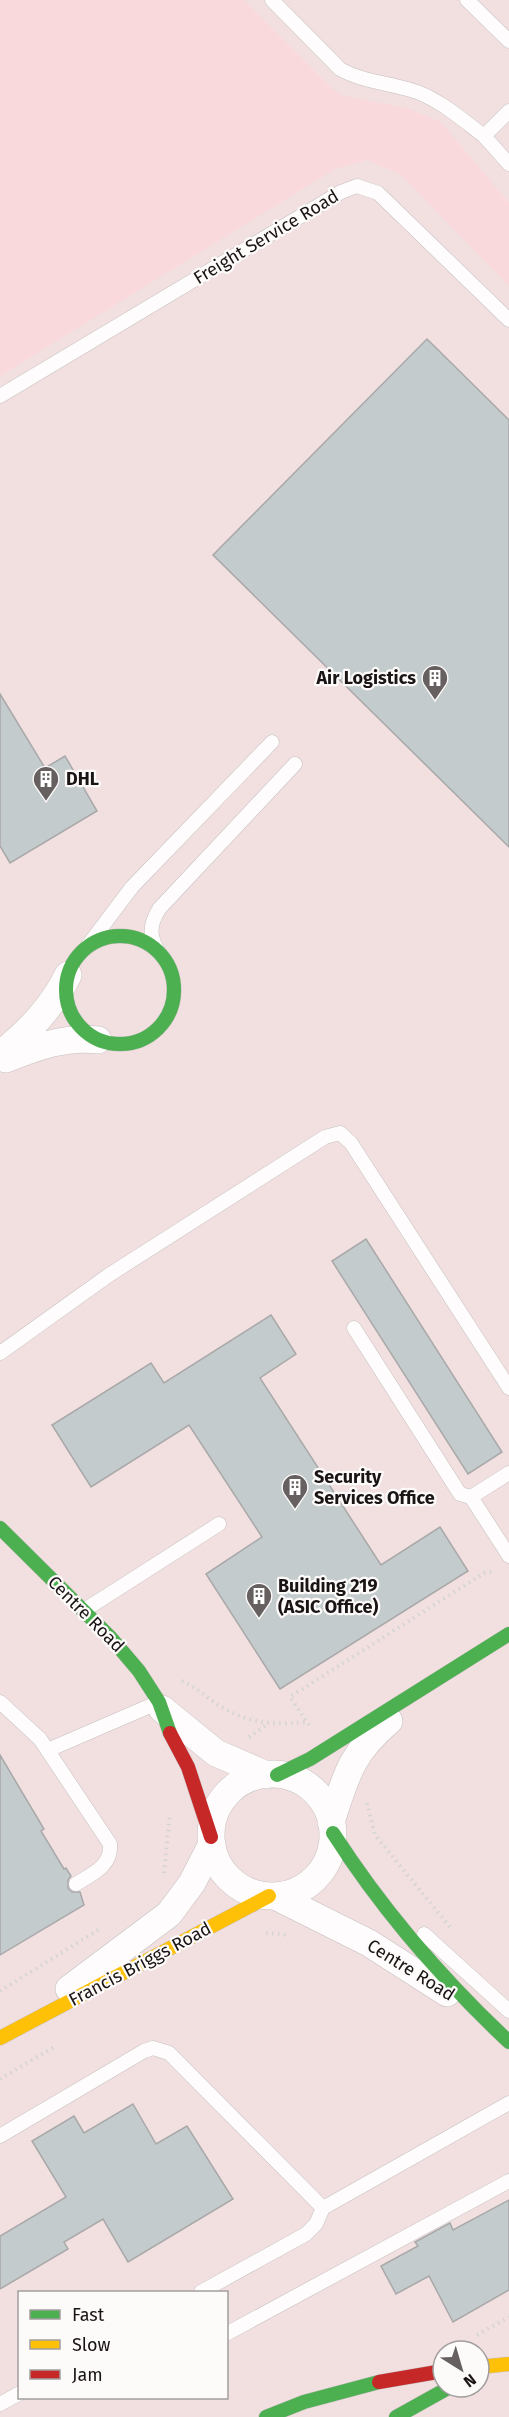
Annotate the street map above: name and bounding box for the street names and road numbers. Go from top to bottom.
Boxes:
street label: Freight Service Road [189,185,343,289]
street label: Centre Road [43,1571,129,1657]
street label: Francis Briggs Road [65,1917,215,2011]
street label: Centre Road [363,1934,459,2006]

